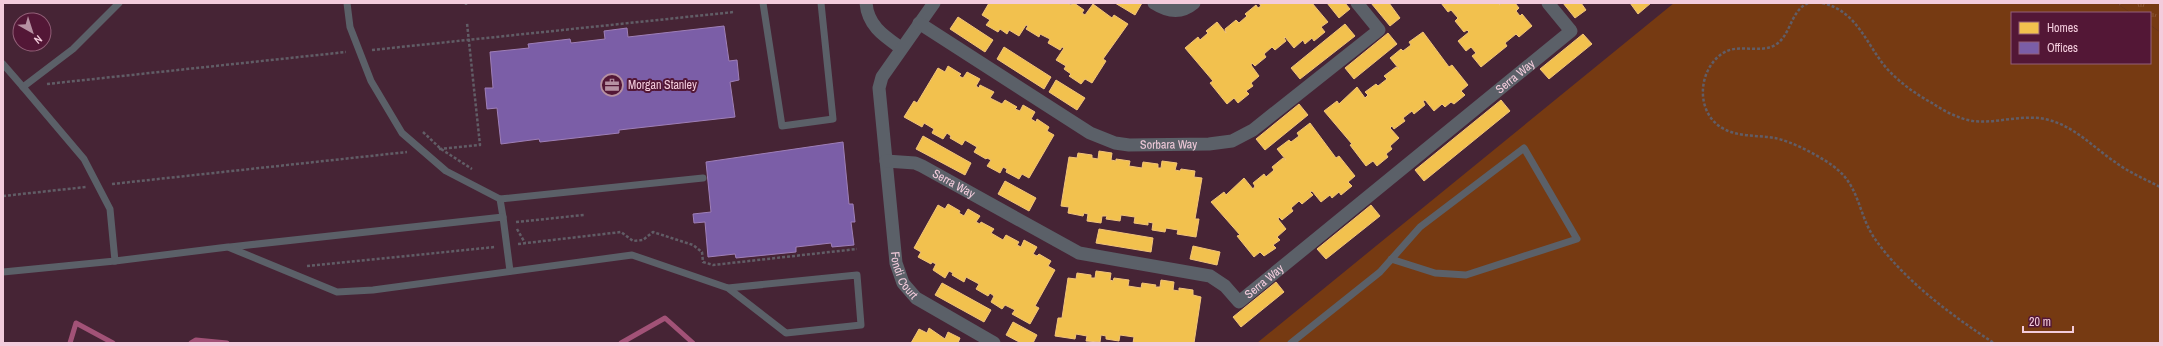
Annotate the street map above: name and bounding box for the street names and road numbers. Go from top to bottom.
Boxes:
street label: Serra Way [1492,56,1538,97]
street label: Sorbara Way [1140,136,1197,153]
street label: Serra Way [930,165,978,202]
street label: Fondi Court [887,251,922,303]
street label: Serra Way [1241,261,1287,302]

